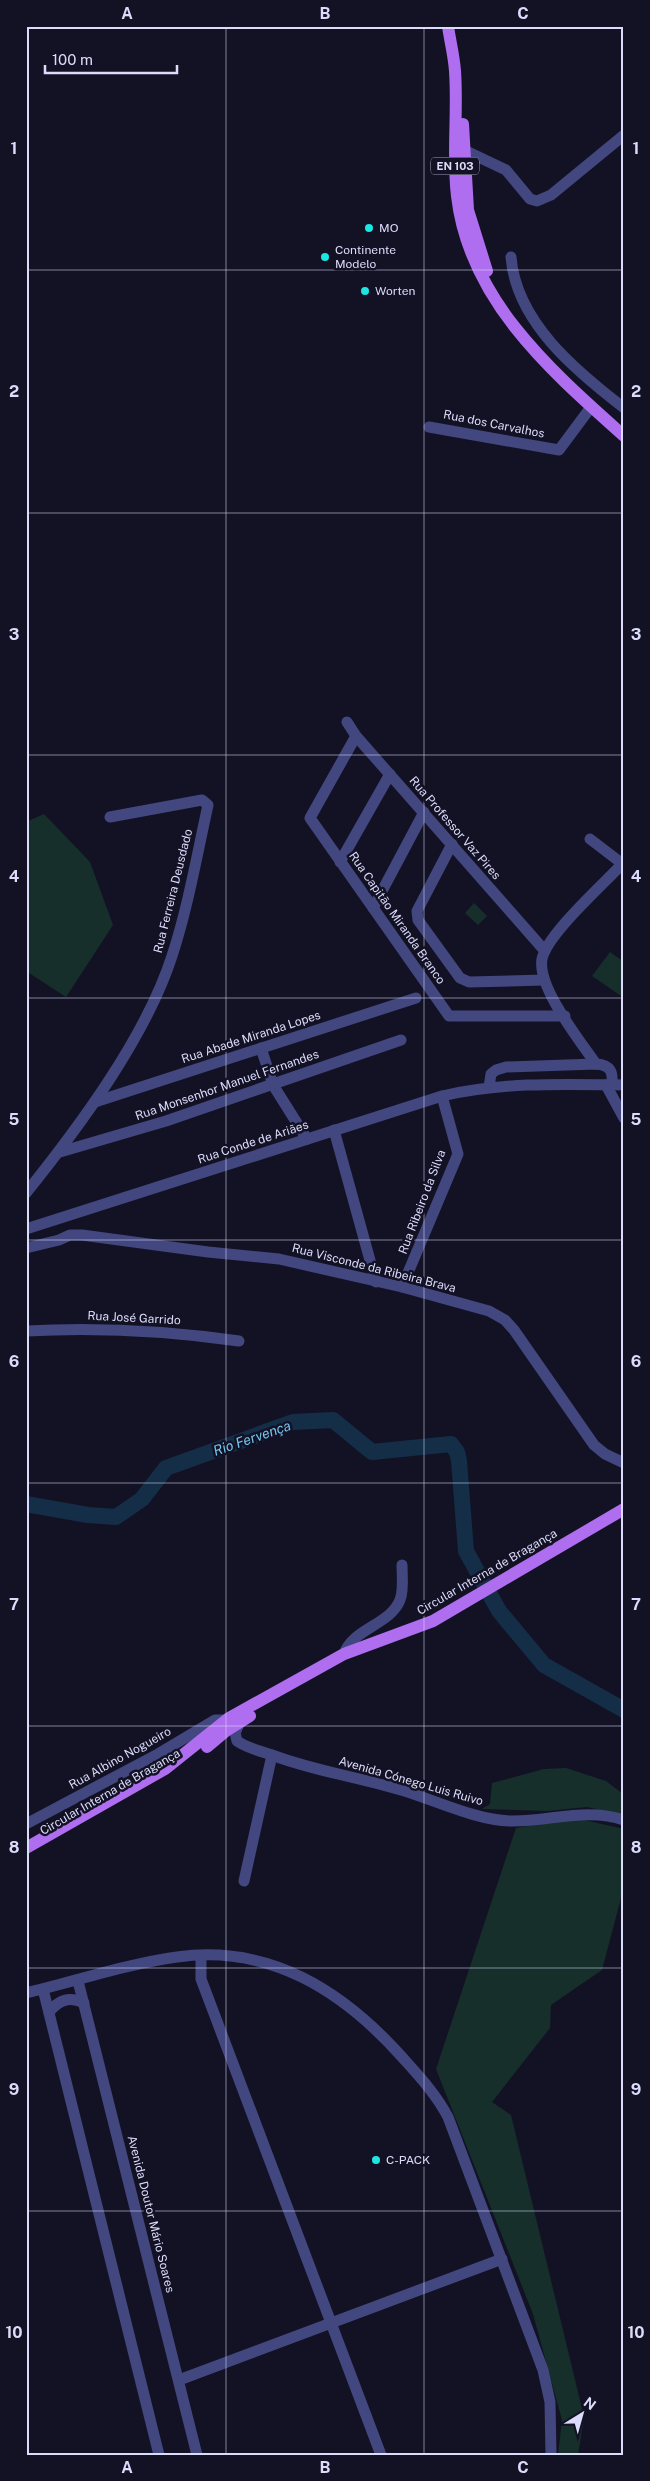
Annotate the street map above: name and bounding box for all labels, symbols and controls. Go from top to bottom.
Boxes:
text: A [121,4,133,23]
text: B [320,4,331,23]
text: C [517,4,529,23]
scale bar [45,42,178,74]
text: 100 m [52,51,93,68]
text: 1 [11,139,17,158]
text: 1 [633,139,639,158]
road number: EN 103 [431,158,479,175]
place label: MO [379,221,399,235]
marker: MO [363,222,375,234]
place label: Continente Modelo [335,243,396,271]
marker: Continente Modelo [319,251,331,263]
place label: Worten [375,284,416,298]
marker: Worten [359,285,371,297]
text: 2 [9,382,19,401]
text: 2 [631,382,641,401]
street label: Rua dos Carvalhos [442,407,546,441]
text: 3 [9,625,19,644]
text: 3 [631,625,641,644]
street label: Rua Professor Vaz Pires [406,774,504,882]
street label: Rua Ferreira Deusdado [151,827,195,954]
street label: Rua Capitão Miranda Branco [346,849,448,987]
text: 4 [9,867,20,886]
text: 4 [631,867,642,886]
street label: Rua Abade Miranda Lopes [180,1008,322,1066]
street label: Rua Monsenhor Manuel Fernandes [133,1047,321,1123]
text: 5 [9,1110,20,1129]
text: 5 [631,1110,642,1129]
street label: Rua Conde de Ariães [196,1117,310,1167]
street label: Rua Ribeiro da Silva [396,1148,448,1256]
street label: Rua Visconde da Ribeira Brava [291,1241,457,1295]
street label: Rua José Garrido [87,1309,181,1327]
text: 6 [9,1352,19,1371]
text: 6 [631,1352,641,1371]
water label: Rio Fervença [211,1417,293,1459]
street label: Circular Interna de Bragança [414,1526,560,1618]
text: 7 [9,1595,19,1614]
text: 7 [631,1595,641,1614]
street label: Rua Albino Nogueiro [66,1724,174,1792]
street label: Circular Interna de Bragança [37,1746,183,1838]
street label: Avenida Cónego Luis Ruivo [337,1754,485,1808]
text: 8 [9,1838,20,1857]
text: 8 [631,1838,642,1857]
text: 9 [9,2080,19,2099]
text: 9 [631,2080,641,2099]
street label: Avenida Doutor Mário Soares [125,2134,177,2294]
place label: C-PACK [386,2153,430,2167]
marker: C-PACK [370,2154,382,2166]
text: 10 [5,2323,23,2342]
text: 10 [627,2323,645,2342]
north arrow [558,2388,608,2438]
text: N [581,2394,599,2413]
text: A [121,2458,133,2477]
text: B [320,2458,331,2477]
text: C [517,2458,529,2477]

